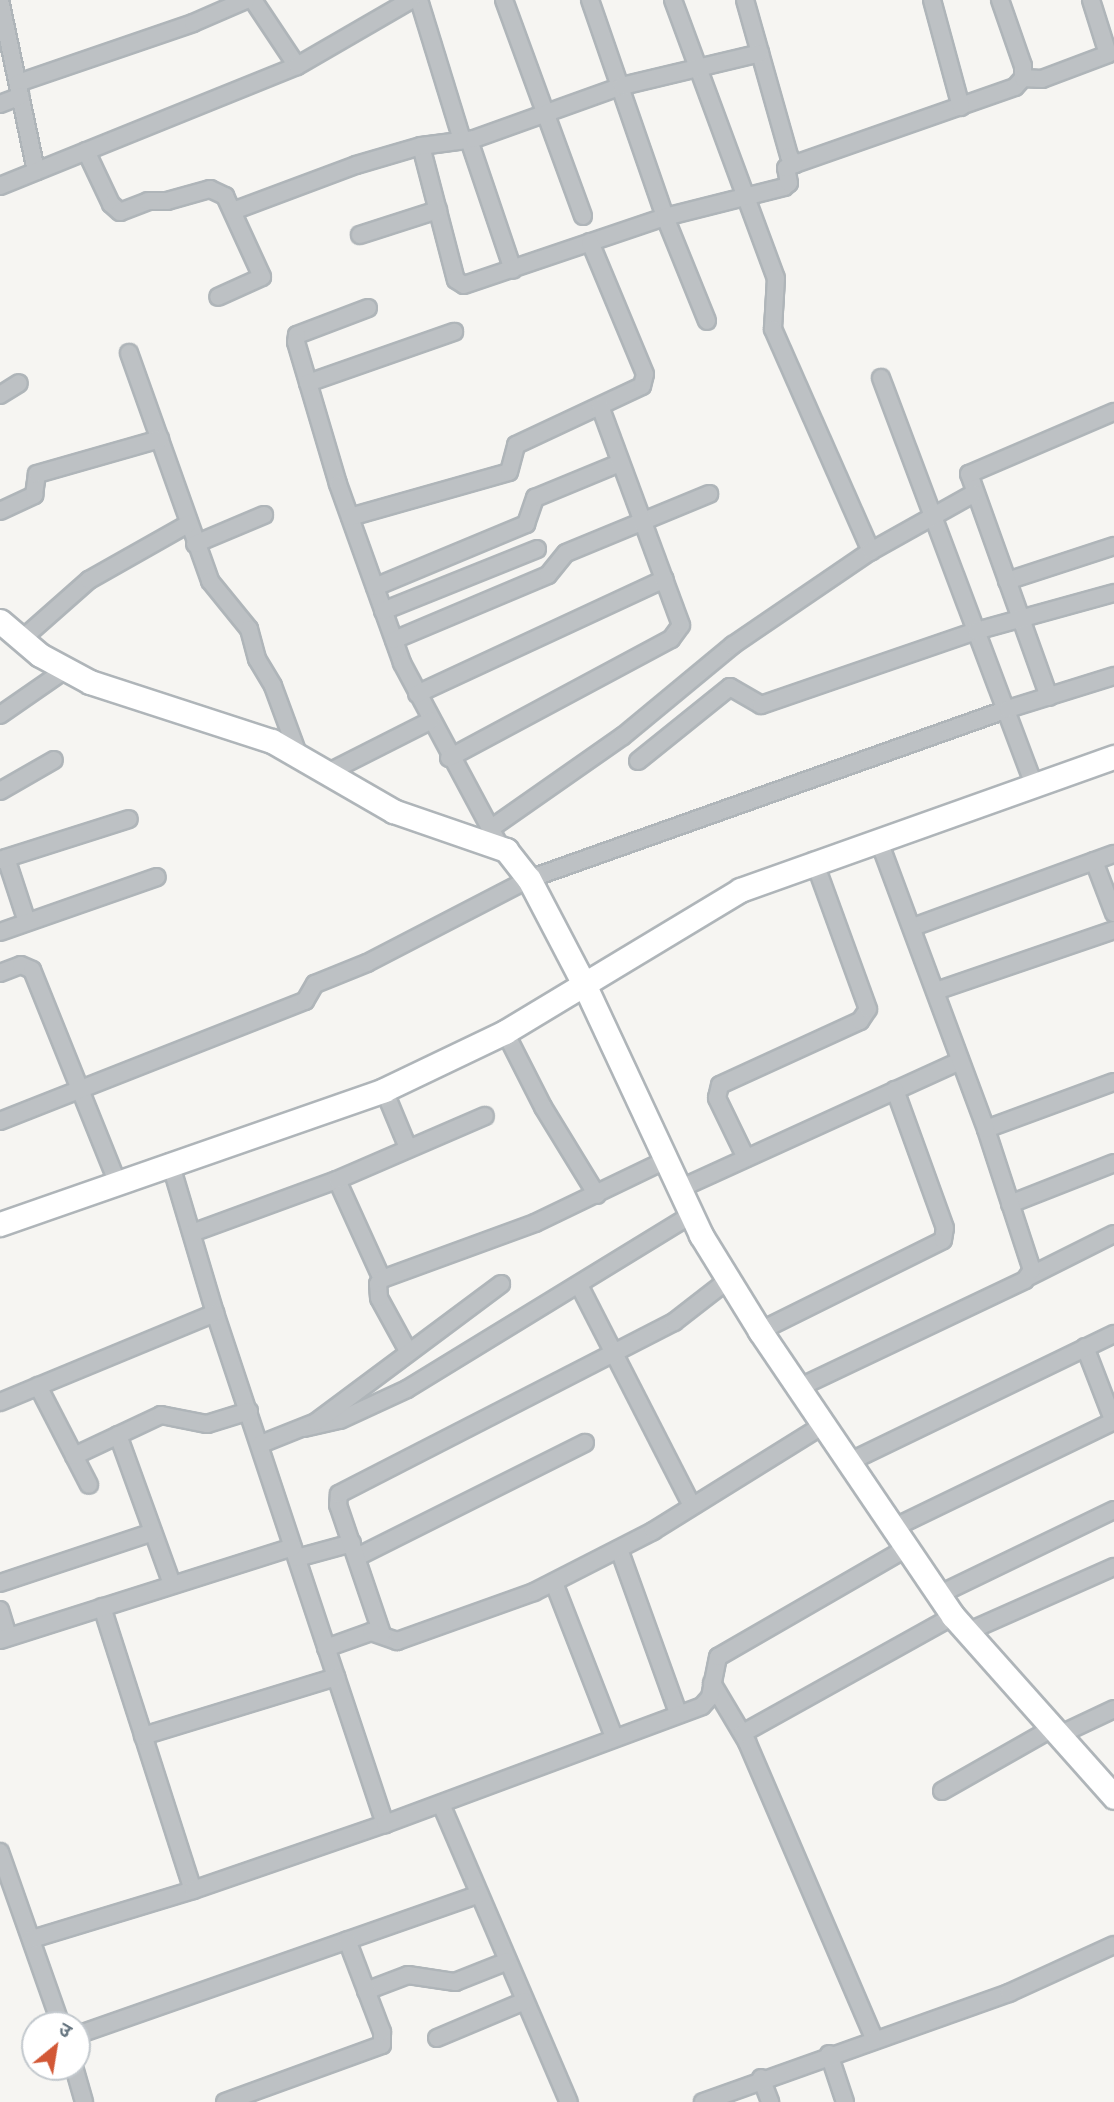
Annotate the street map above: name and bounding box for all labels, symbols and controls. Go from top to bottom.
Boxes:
north arrow [21,2011,91,2081]
text: उ [55,2016,76,2043]

